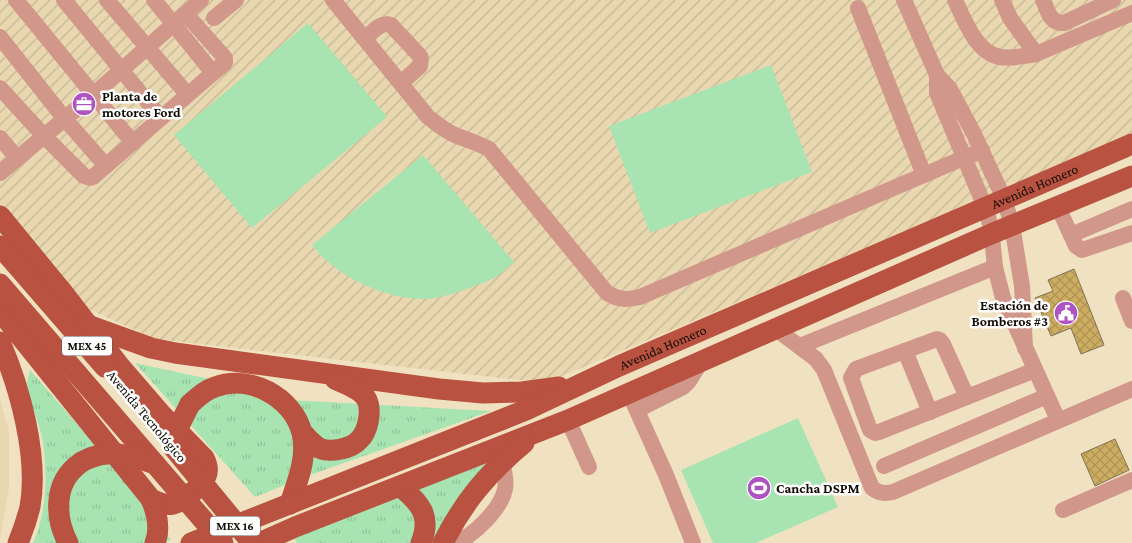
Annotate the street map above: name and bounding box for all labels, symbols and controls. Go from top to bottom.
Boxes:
place label: Planta de motores Ford [102,88,181,120]
office icon: Planta de motores Ford [71,91,97,117]
street label: Avenida Homero [989,160,1080,212]
place label: Estación de Bomberos #3 [971,297,1048,329]
public building icon: Estación de Bomberos #3 [1053,300,1079,326]
street label: Avenida Homero [617,321,709,373]
road number: MEX 45 [62,336,112,356]
street label: Avenida Tecnológico [104,367,190,465]
sports icon: Cancha DSPM [746,475,772,501]
place label: Cancha DSPM [776,480,860,496]
road number: MEX 16 [210,516,260,536]

